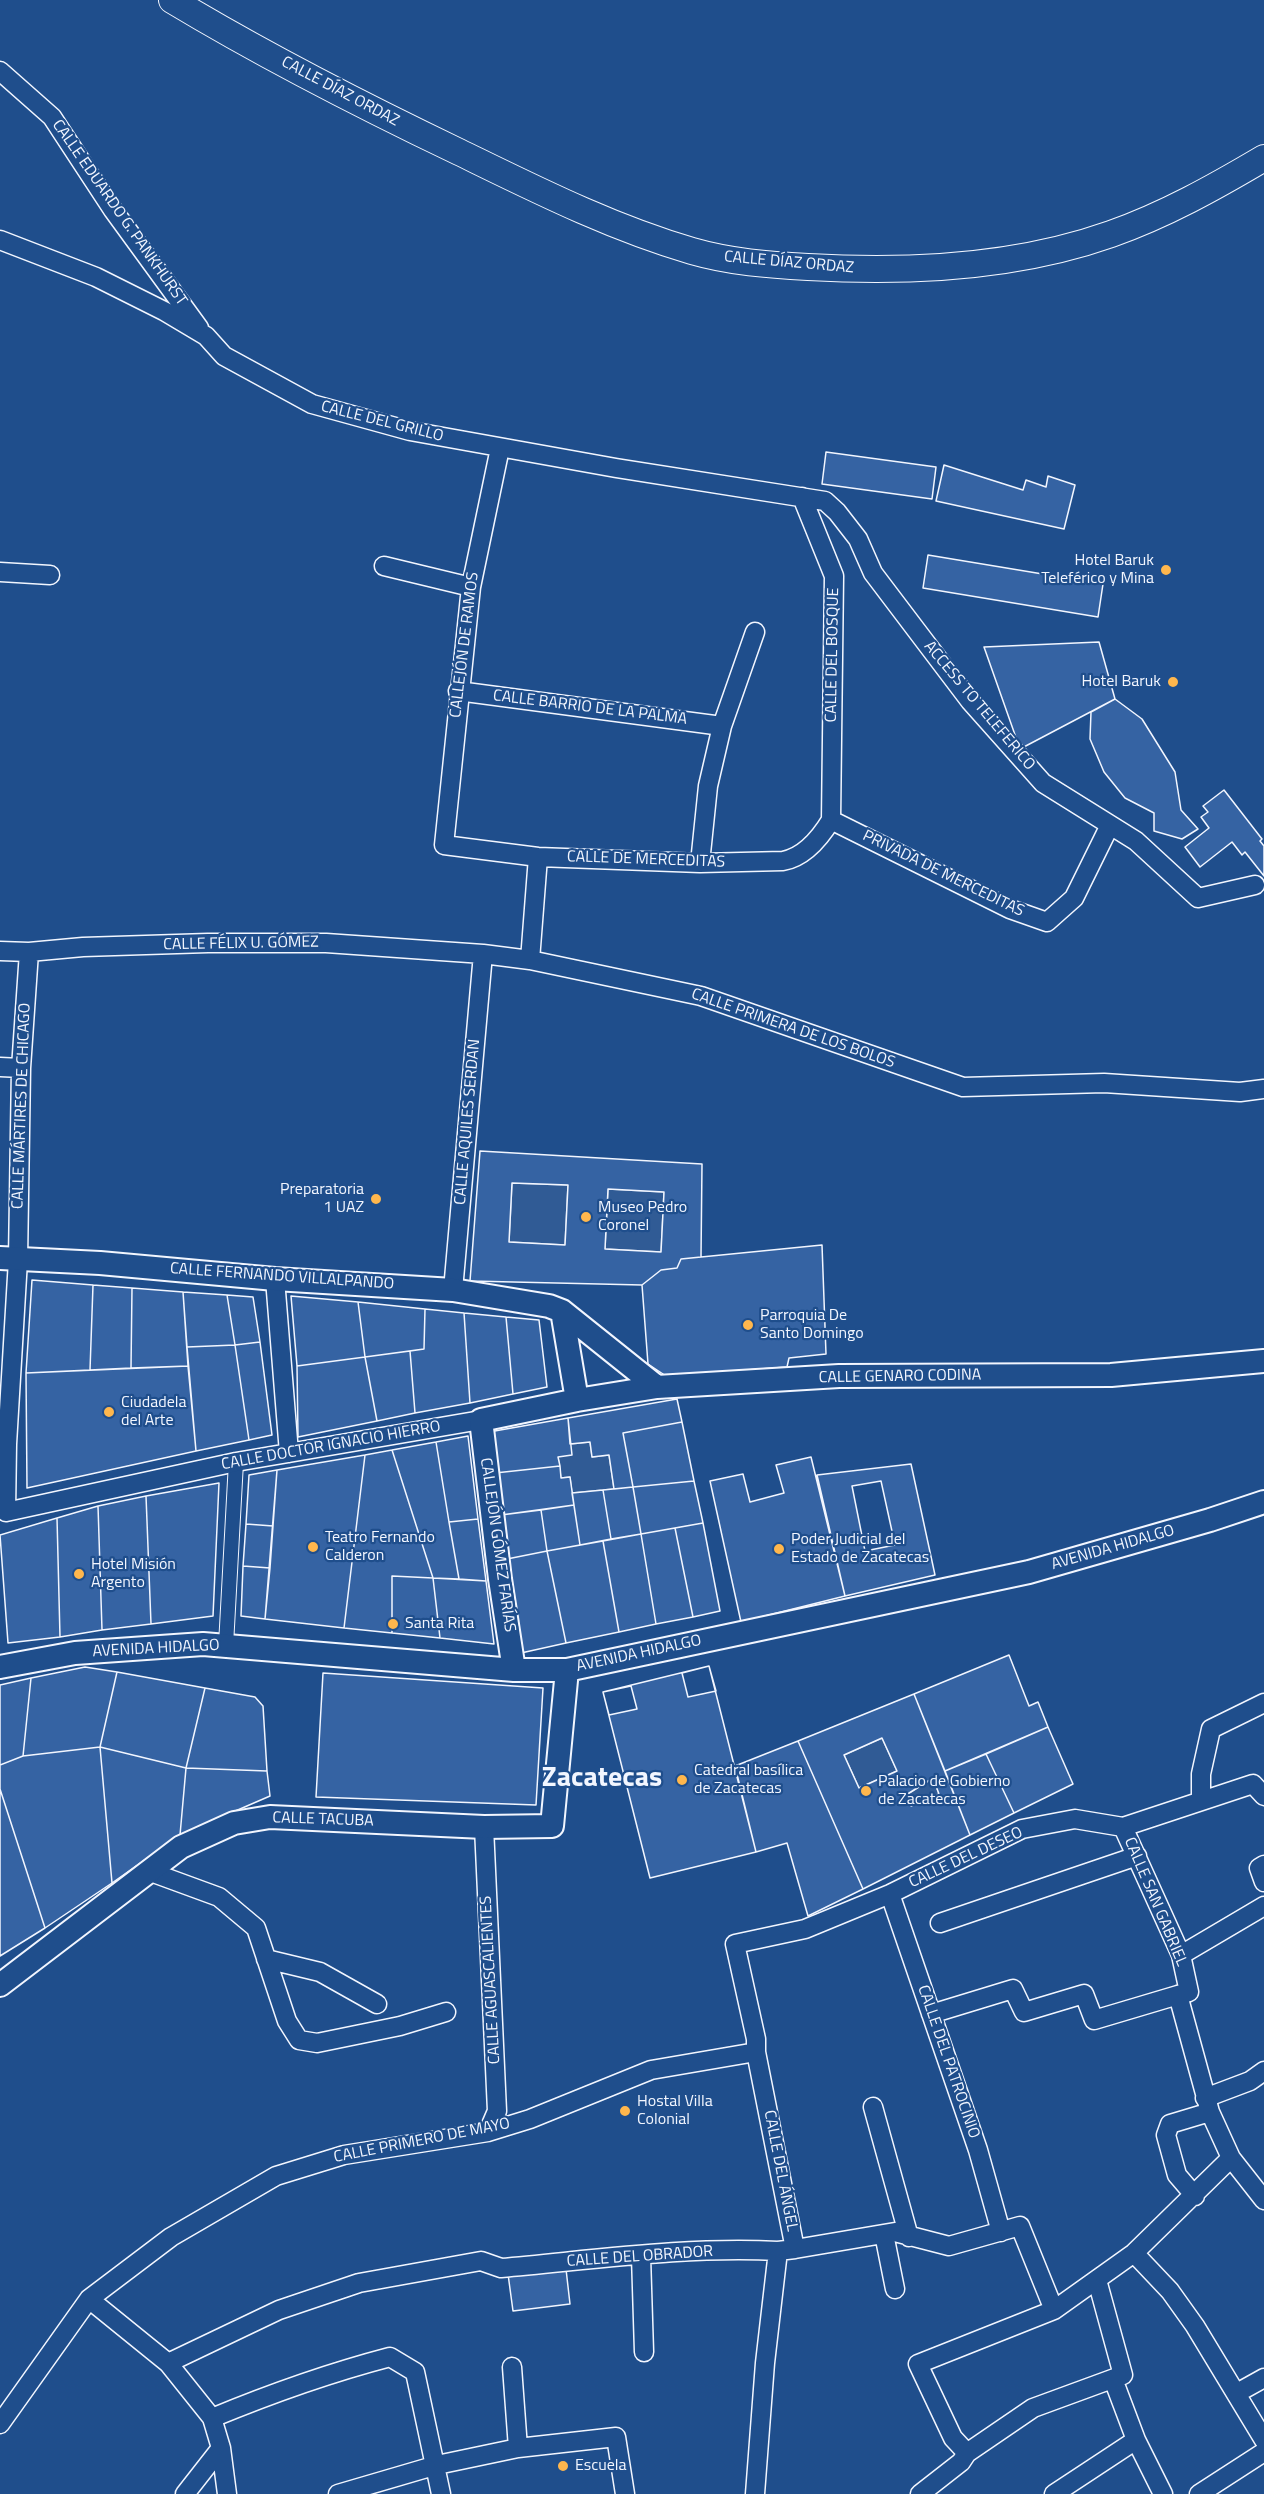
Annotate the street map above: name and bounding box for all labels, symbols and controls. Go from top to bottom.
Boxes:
street label: CALLE DÍAZ ORDAZ [278,53,402,131]
street label: CALLE EDUARDO G. PANKHURST [47,116,191,310]
street label: CALLE DÍAZ ORDAZ [723,248,855,278]
street label: CALLE DEL GRILLO [319,398,445,446]
place label: Hotel Baruk Teleférico y Mina [1041,551,1154,589]
marker: Hotel Baruk Teleférico y Mina [1159,563,1173,577]
street label: CALLEJÓN DE RAMOS [447,571,483,719]
street label: CALLE DEL BOSQUE [822,587,844,723]
street label: ACCESS TO TELEFERICO [919,638,1039,774]
place label: Hotel Baruk [1081,672,1161,692]
marker: Hotel Baruk [1166,675,1180,689]
street label: CALLE BARRIO DE LA PALMA [492,687,688,729]
street label: PRIVADA DE MERCEDITAS [859,827,1027,921]
street label: CALLE DE MERCEDITAS [567,848,725,872]
street label: CALLE FÉLIX U. GÓMEZ [163,933,319,955]
street label: CALLE PRIMERA DE LOS BOLOS [689,985,897,1073]
street label: CALLE MÁRTIRES DE CHICAGO [9,1003,35,1209]
street label: CALLE AQUILES SERDAN [451,1038,485,1206]
place label: Preparatoria 1 UAZ [280,1180,364,1218]
marker: Preparatoria 1 UAZ [369,1192,383,1206]
place label: Museo Pedro Coronel [598,1198,687,1236]
marker: Museo Pedro Coronel [579,1210,593,1224]
street label: CALLE FERNANDO VILLALPANDO [169,1260,395,1294]
place label: Parroquia De Santo Domingo [760,1306,864,1344]
marker: Parroquia De Santo Domingo [741,1318,755,1332]
street label: CALLE GENARO CODINA [819,1366,981,1388]
place label: Ciudadela del Arte [121,1393,186,1431]
marker: Ciudadela del Arte [102,1405,116,1419]
street label: CALLE DOCTOR IGNACIO HIERRO [220,1417,442,1475]
street label: CALLEJÓN GÓMEZ FARÍAS [475,1457,519,1633]
street label: AVENIDA HIDALGO [1049,1521,1177,1575]
place label: Teatro Fernando Calderon [325,1528,435,1566]
place label: Poder Judicial del Estado de Zacatecas [791,1530,929,1568]
marker: Teatro Fernando Calderon [306,1540,320,1554]
marker: Poder Judicial del Estado de Zacatecas [772,1542,786,1556]
place label: Hotel Misión Argento [91,1555,176,1593]
marker: Hotel Misión Argento [72,1567,86,1581]
place label: Santa Rita [405,1614,474,1634]
marker: Santa Rita [386,1617,400,1631]
street label: AVENIDA HIDALGO [575,1631,703,1677]
street label: AVENIDA HIDALGO [92,1636,220,1662]
place label: Catedral basílica de Zacatecas [694,1761,803,1799]
district label: Zacatecas [542,1762,662,1796]
place label: Palacio de Gobierno de Zacatecas [878,1772,1011,1810]
marker: Catedral basílica de Zacatecas [675,1773,689,1787]
marker: Palacio de Gobierno de Zacatecas [859,1784,873,1798]
street label: CALLE TACUBA [272,1809,374,1831]
street label: CALLE DEL DESEO [906,1823,1026,1893]
street label: CALLE SAN GABRIEL [1119,1835,1191,1969]
street label: CALLE AGUASCALIENTES [477,1895,505,2065]
street label: CALLE DEL PATROCINIO [913,1983,983,2141]
place label: Hostal Villa Colonial [637,2092,713,2130]
marker: Hostal Villa Colonial [618,2104,632,2118]
street label: CALLE DEL ÁNGEL [759,2109,801,2233]
street label: CALLE PRIMERO DE MAYO [332,2114,512,2168]
street label: CALLE DEL OBRADOR [566,2242,714,2272]
place label: Escuela [575,2456,627,2476]
marker: Escuela [556,2459,570,2473]

